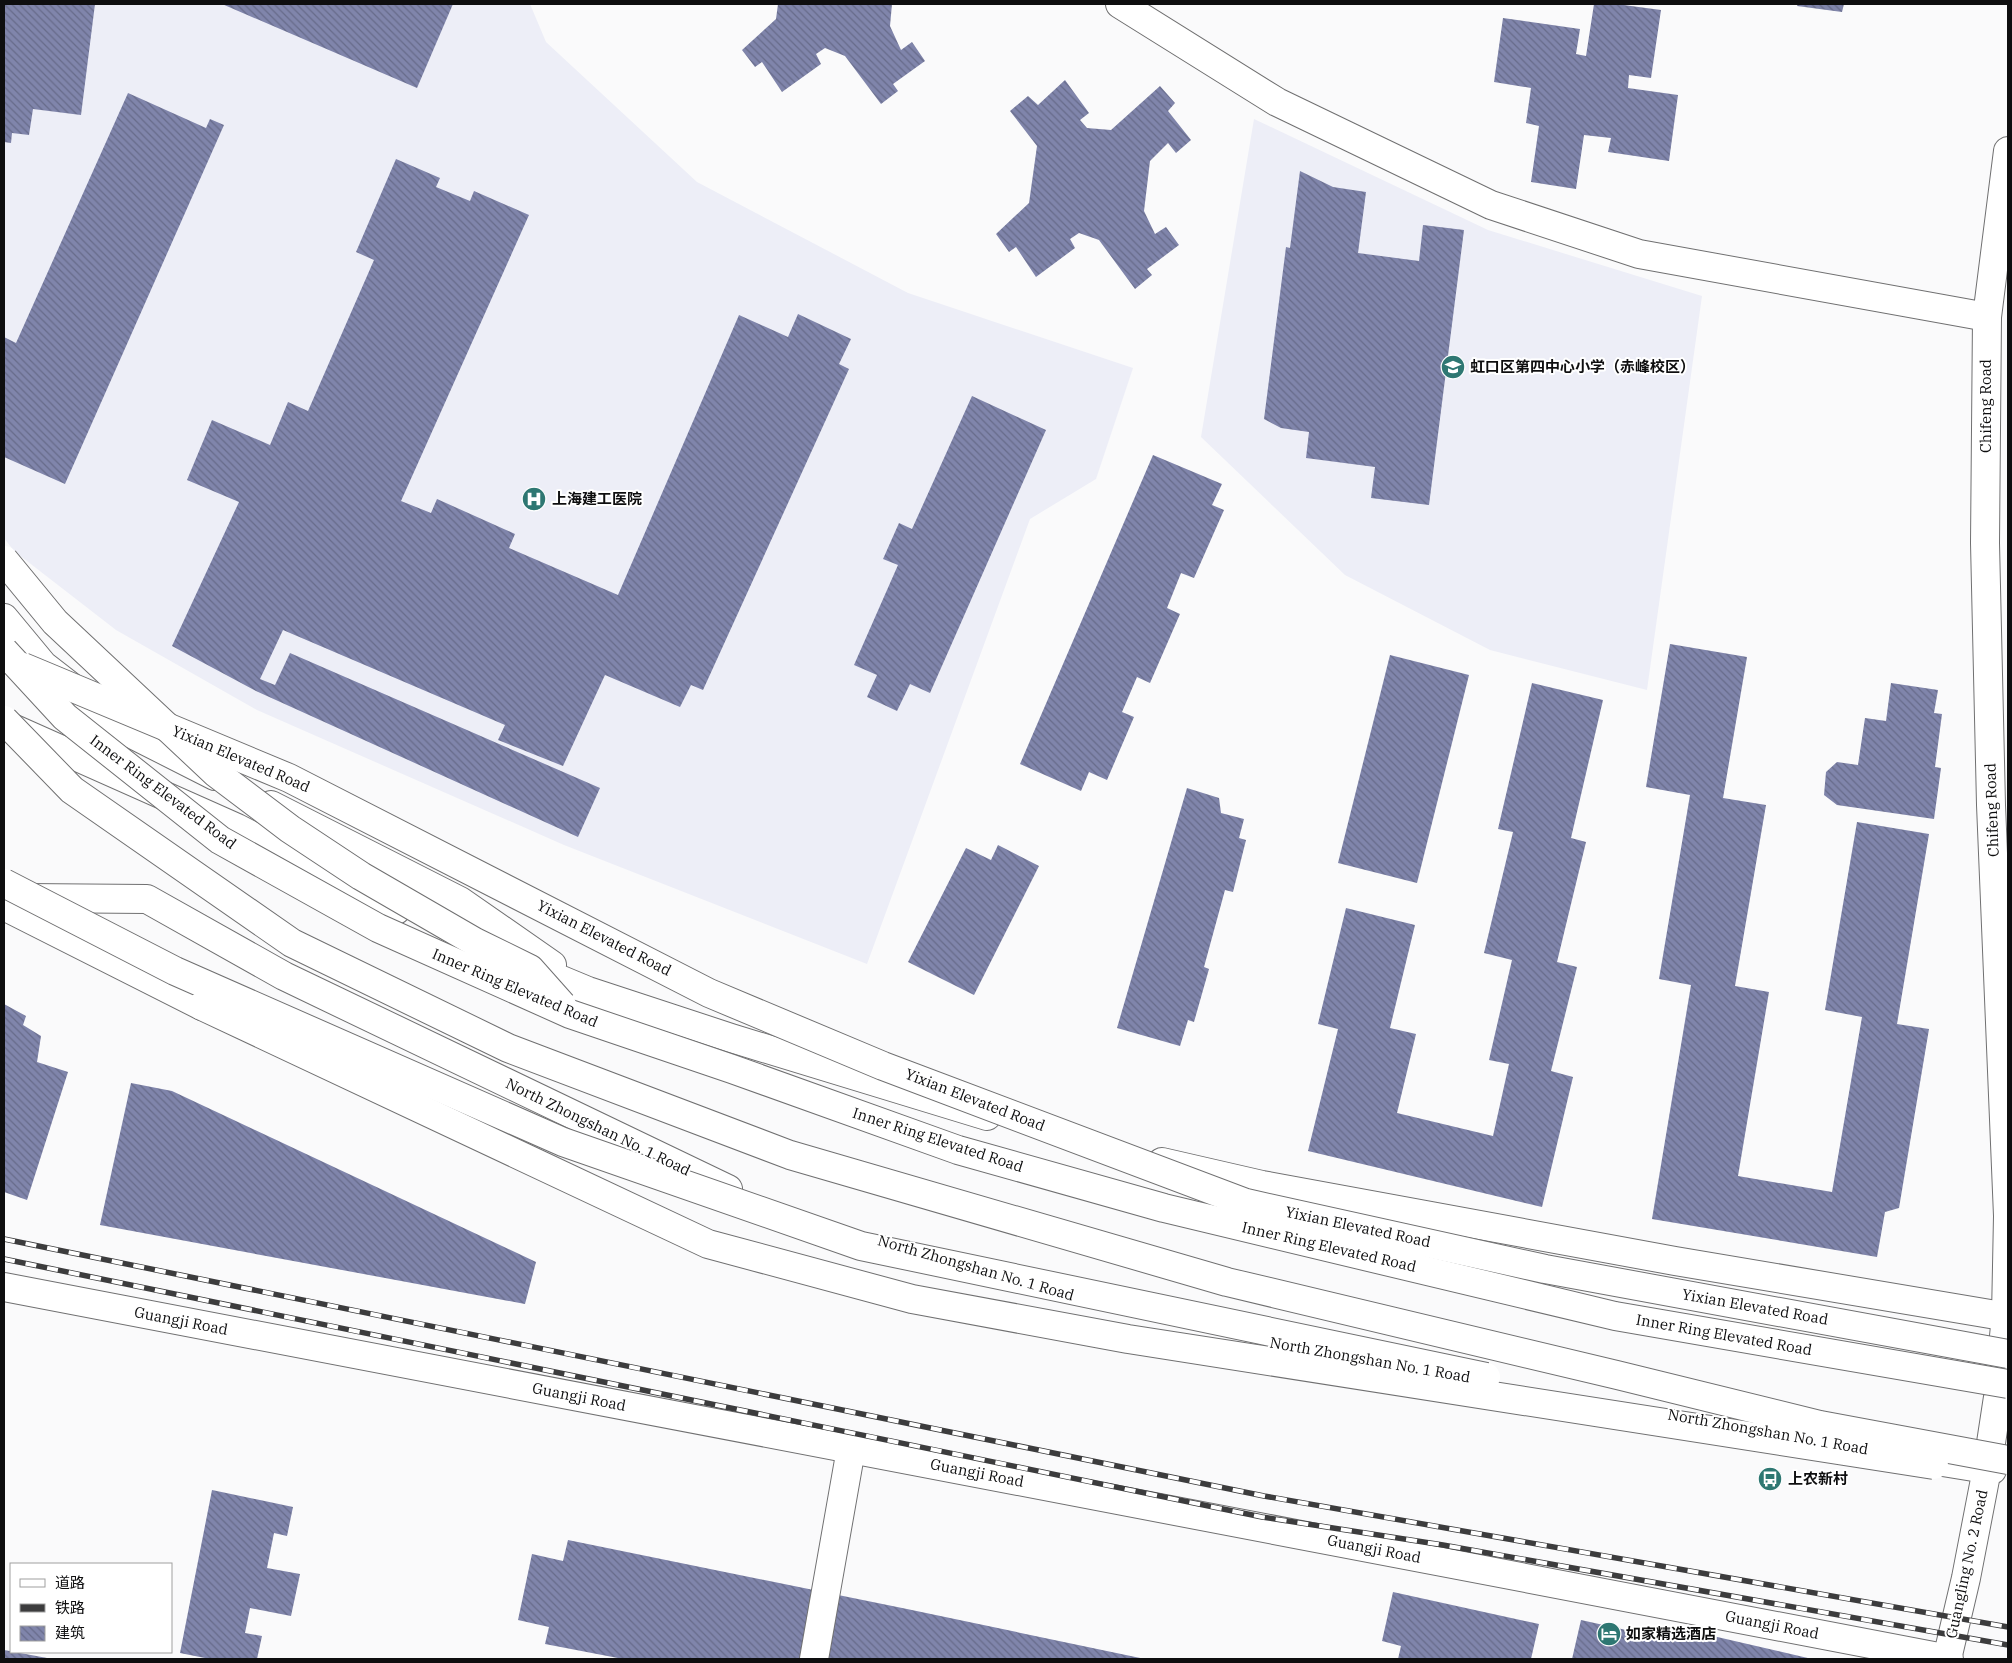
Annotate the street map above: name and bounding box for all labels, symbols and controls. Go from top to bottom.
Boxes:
school or university icon: 虹口区第四中心小学（赤峰校区） [1440,354,1466,380]
place label: 虹口区第四中心小学（赤峰校区） [1470,357,1695,376]
street label: Chifeng Road [1976,359,1995,453]
hospital icon: 上海建工医院 [521,486,547,512]
place label: 上海建工医院 [552,489,642,508]
street label: Yixian Elevated Road [169,721,313,796]
street label: Inner Ring Elevated Road [86,730,240,853]
street label: Chifeng Road [1980,763,2003,857]
street label: Yixian Elevated Road [534,895,675,980]
street label: Inner Ring Elevated Road [429,944,601,1031]
street label: Yixian Elevated Road [903,1064,1048,1135]
street label: North Zhongshan No. 1 Road [503,1073,694,1180]
street label: Inner Ring Elevated Road [850,1103,1026,1176]
street label: Yixian Elevated Road [1284,1202,1433,1251]
street label: Inner Ring Elevated Road [1240,1217,1418,1276]
street label: North Zhongshan No. 1 Road [876,1230,1077,1305]
street label: Yixian Elevated Road [1680,1284,1830,1329]
street label: Guangji Road [133,1302,230,1339]
street label: Inner Ring Elevated Road [1635,1310,1814,1359]
street label: North Zhongshan No. 1 Road [1268,1332,1472,1387]
street label: Guangji Road [531,1378,628,1415]
street label: North Zhongshan No. 1 Road [1666,1404,1870,1459]
street label: Guangji Road [929,1454,1026,1491]
bus stop icon: 上农新村 [1757,1466,1783,1492]
place label: 上农新村 [1788,1469,1848,1488]
street label: Guangling No. 2 Road [1941,1488,1992,1640]
street label: Guangji Road [1326,1530,1423,1567]
legend [10,1563,172,1653]
text: 道路 [55,1573,85,1592]
text: 铁路 [55,1598,85,1617]
street label: Guangji Road [1724,1606,1821,1643]
hotel icon: 如家精选酒店 [1596,1621,1622,1647]
text: 建筑 [55,1623,85,1642]
place label: 如家精选酒店 [1626,1624,1716,1643]

